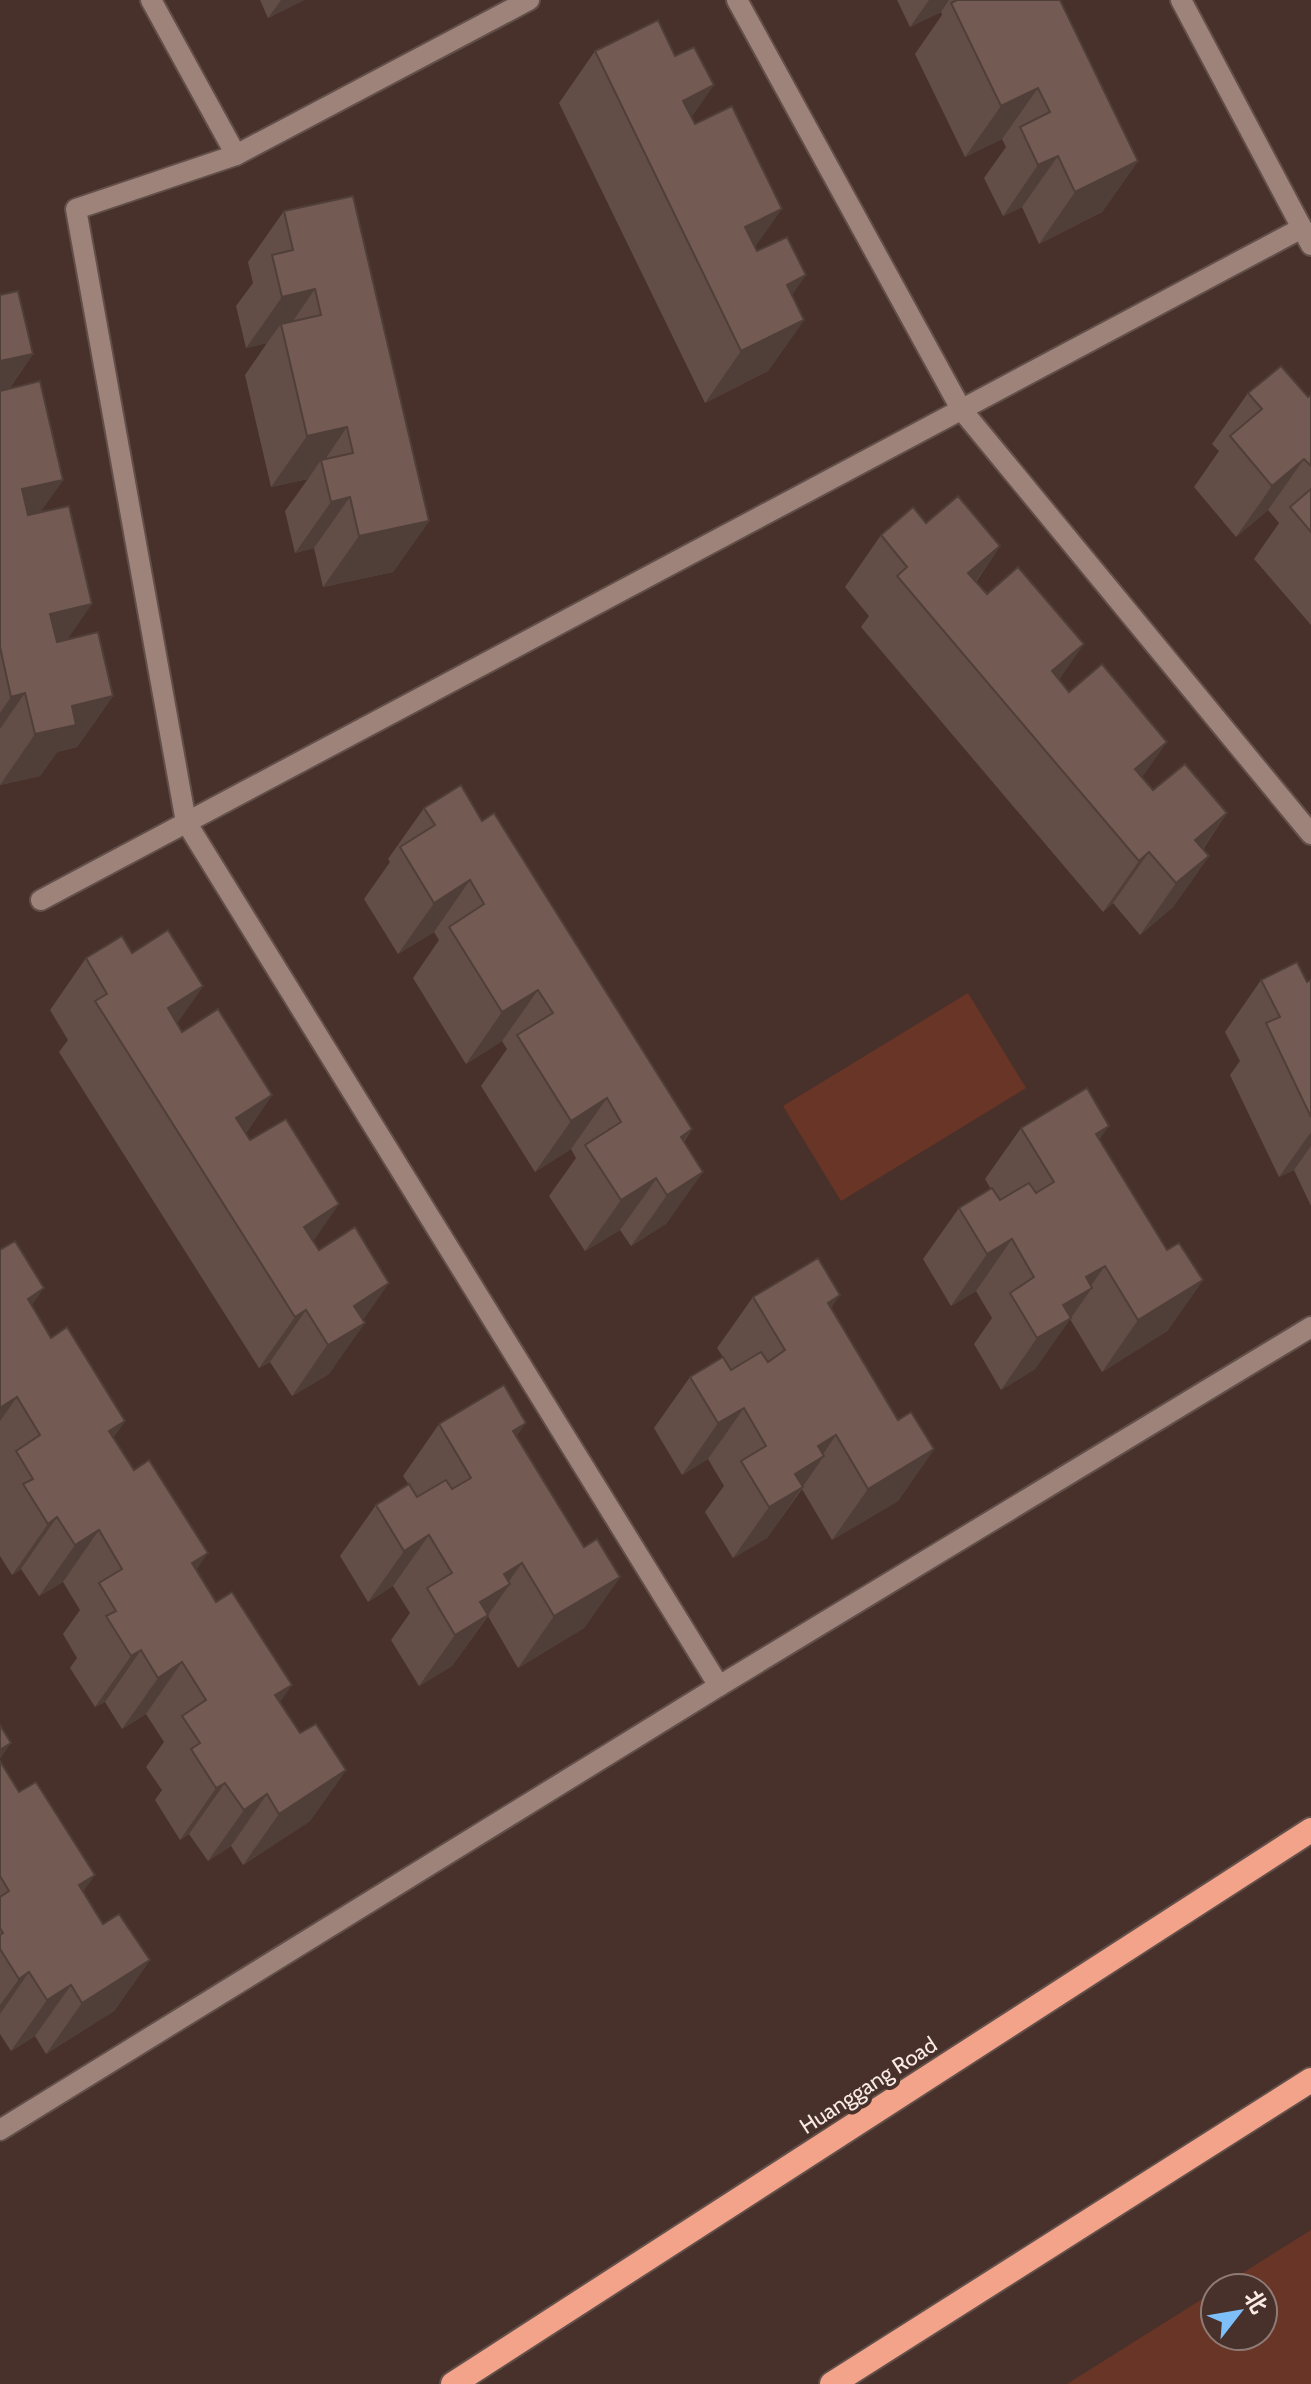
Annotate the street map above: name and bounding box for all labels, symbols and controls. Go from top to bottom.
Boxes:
street label: Huanggang Road [795,2031,942,2140]
north arrow [1199,2272,1279,2352]
text: 北 [1238,2286,1273,2318]

